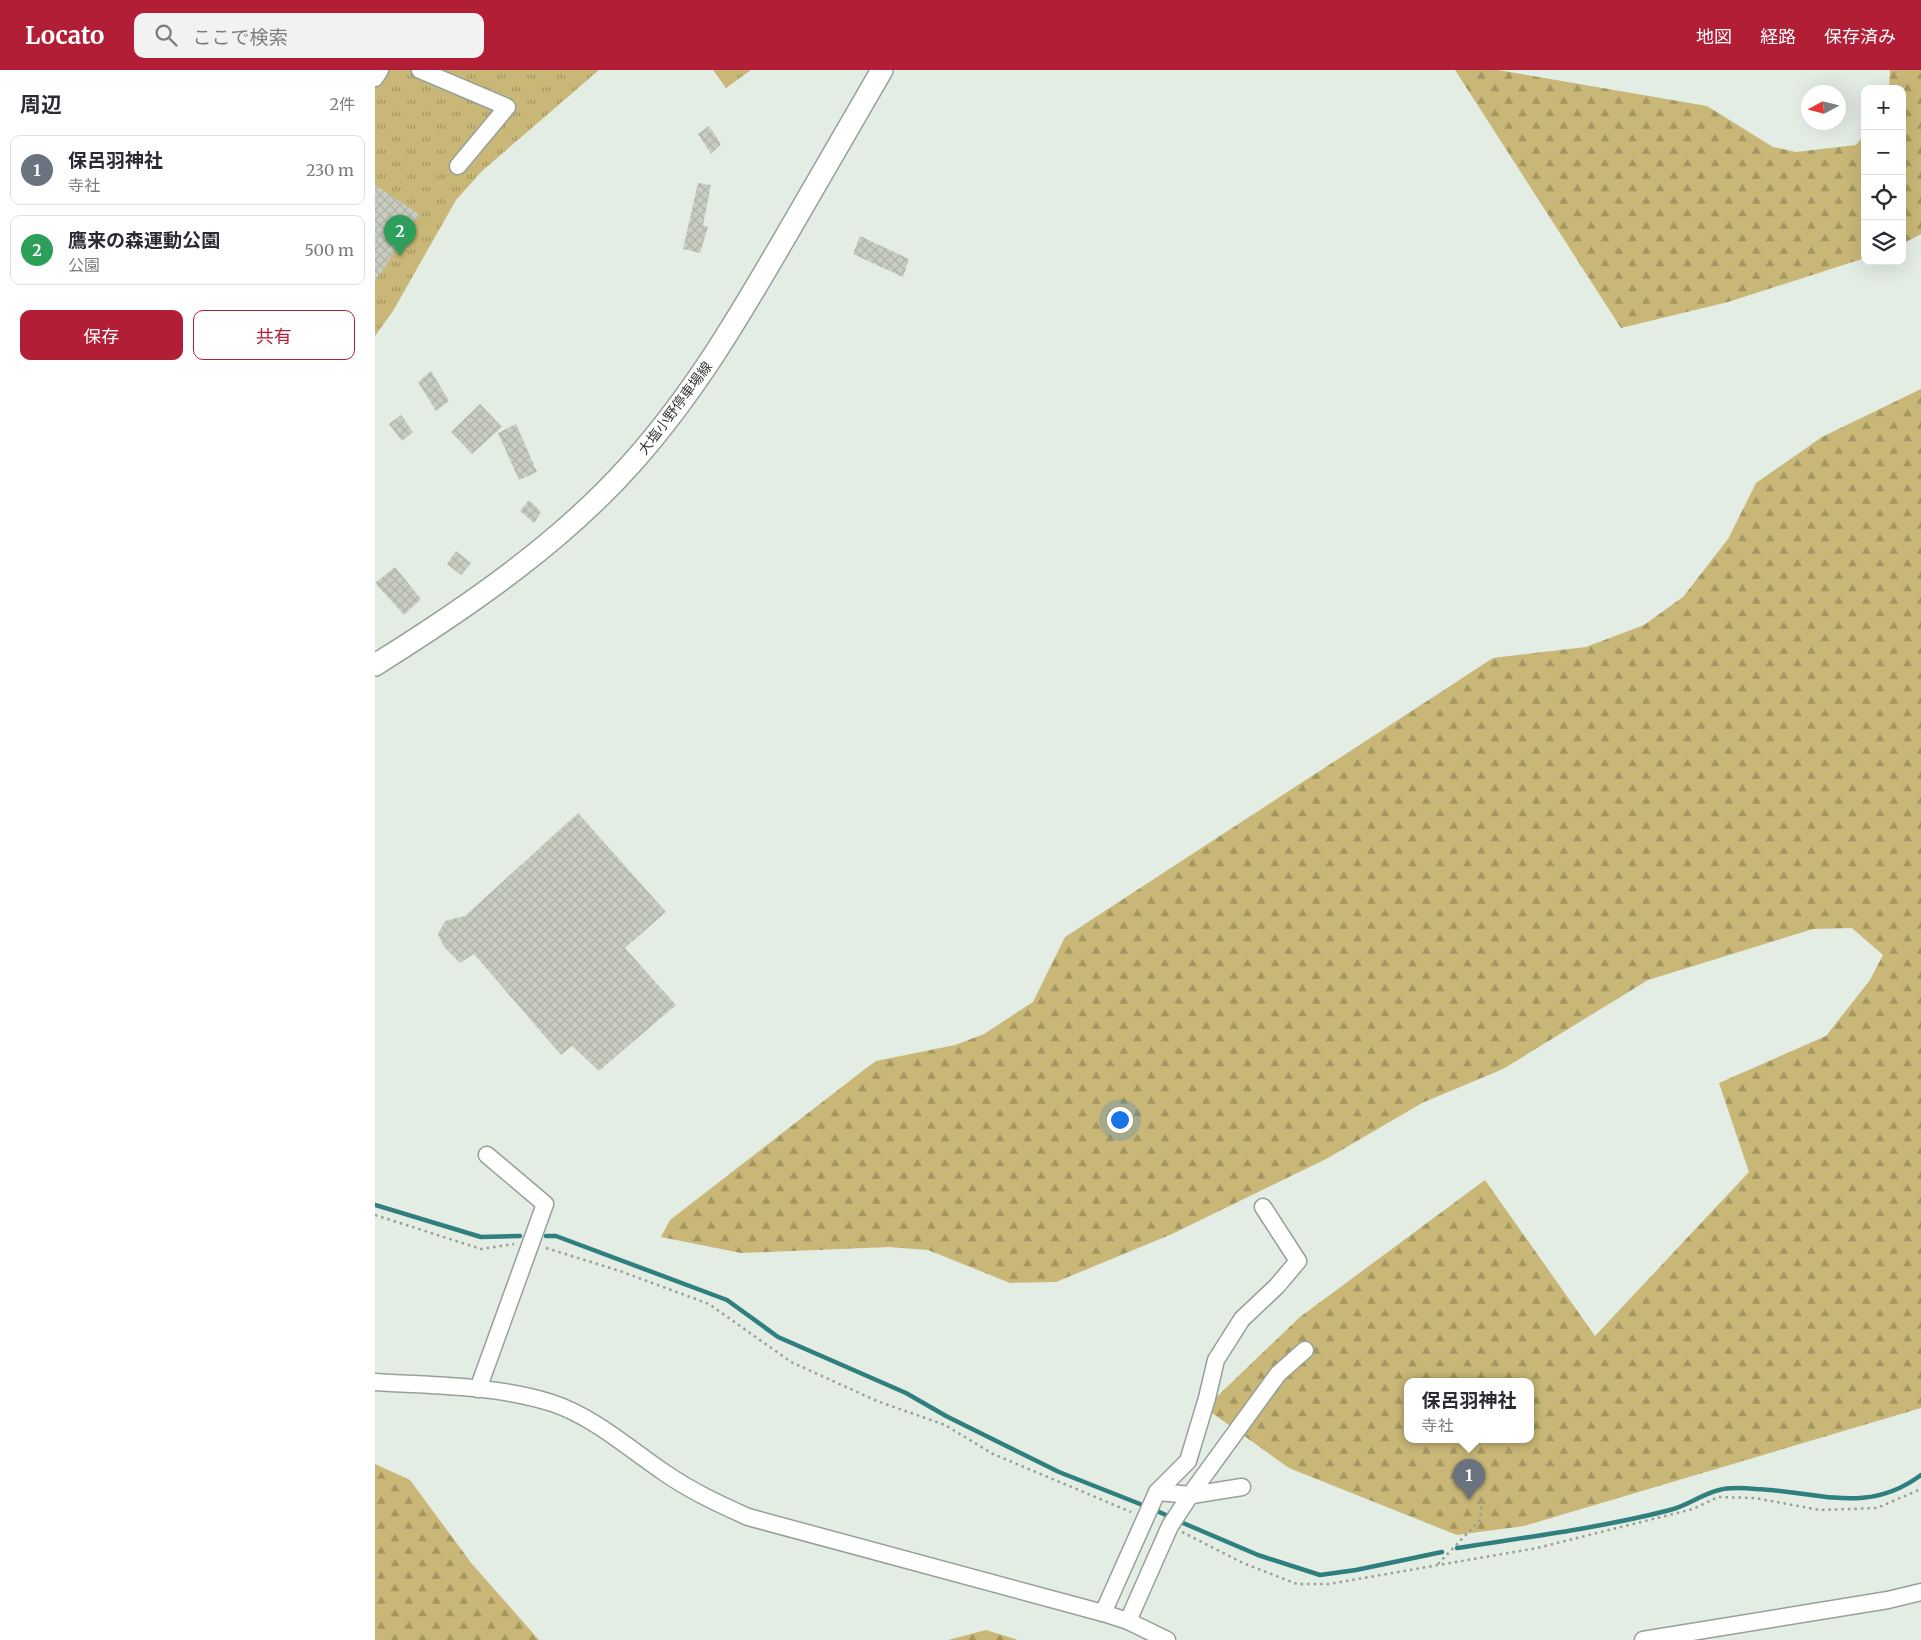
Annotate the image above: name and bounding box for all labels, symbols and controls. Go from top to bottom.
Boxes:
search box [134,13,484,58]
text: Locato [25,20,104,51]
icon: search [152,21,180,49]
text: ここで検索 [192,25,287,49]
text: 地図 [1696,25,1732,48]
text: 経路 [1760,25,1796,48]
text: 保存済み [1824,25,1896,48]
north arrow [1801,85,1846,130]
map controls [1861,85,1906,265]
button: + [1861,85,1906,130]
text: 周辺 [20,91,62,118]
text: 2件 [329,94,355,114]
button: − [1861,130,1906,175]
text: 保呂羽神社 [68,148,163,172]
text: 1 [33,160,41,180]
text: 230 m [306,160,354,180]
text: 寺社 [68,175,100,195]
button: locate [1861,175,1906,220]
pin: 2 [384,215,416,256]
button: layers [1861,220,1906,265]
text: 鷹来の森運動公園 [68,228,220,252]
text: 2 [32,240,42,260]
text: 500 m [304,240,354,260]
text: 公園 [68,255,100,275]
button: 保存 [20,310,183,360]
button: 共有 [193,310,355,360]
street label: 大塩小野停車場線 [634,358,716,458]
your location [1107,1107,1133,1133]
popup [1404,1378,1534,1443]
text: 保呂羽神社 [1421,1388,1517,1412]
text: 寺社 [1421,1415,1454,1435]
pin: 1 [1453,1459,1485,1500]

